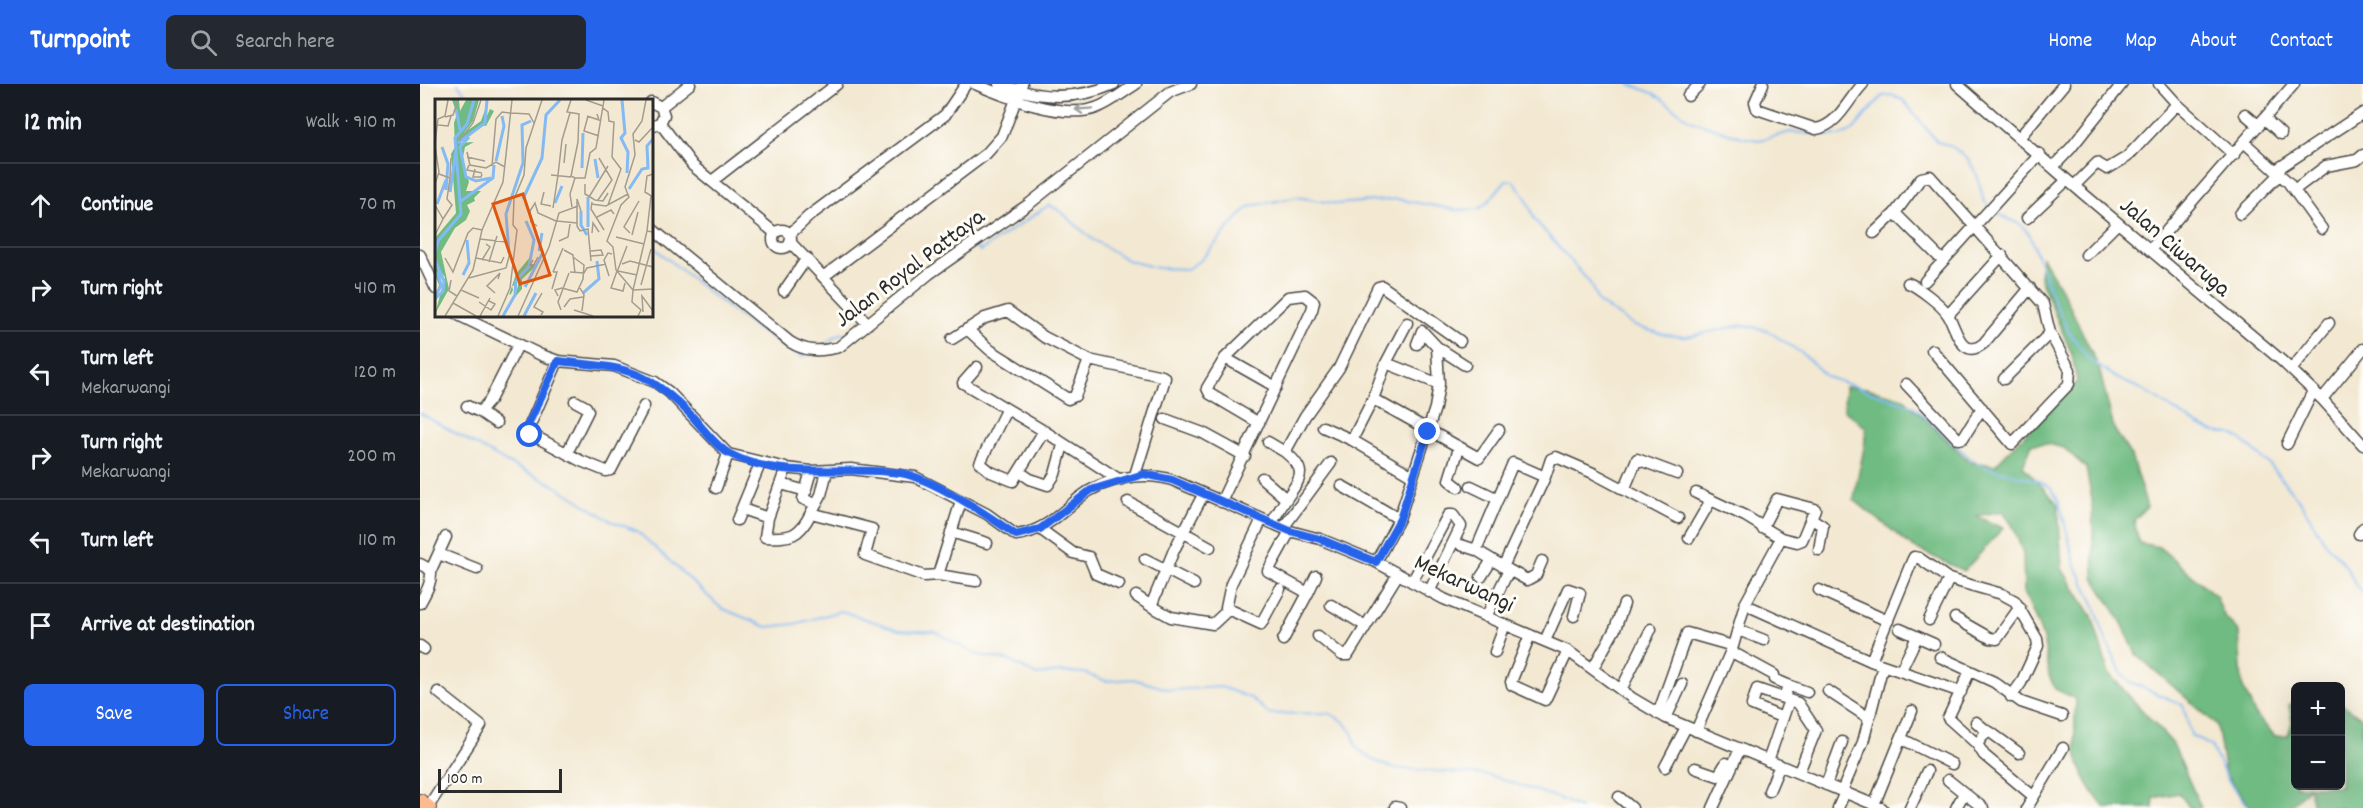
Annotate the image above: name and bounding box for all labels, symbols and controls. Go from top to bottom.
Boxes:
search box [166,15,586,69]
text: Turnpoint [30,22,130,62]
icon: search [187,26,220,59]
text: Search here [235,27,335,58]
text: Home [2048,27,2092,57]
text: Map [2125,27,2157,57]
text: About [2190,27,2237,57]
text: Contact [2270,27,2333,57]
inset map [435,99,652,316]
one-way arrow [1074,104,1094,115]
text: 12 min [24,105,82,142]
text: Walk · 910 m [306,109,396,137]
icon: ahead [24,189,57,222]
text: Continue [81,190,153,221]
street label: Jalan Ciwaruga [2111,190,2238,307]
text: 70 m [359,191,396,219]
street label: Jalan Royal Pattaya [829,201,994,337]
icon: right [24,273,57,306]
text: Turn right [81,274,163,305]
text: 410 m [354,275,396,303]
text: Turn left [81,344,153,375]
icon: left [24,357,57,390]
text: 120 m [354,359,396,387]
text: Mekarwangi [81,375,170,403]
route end [1414,418,1440,444]
route start [516,421,542,447]
text: Turn right [81,428,163,459]
icon: right [24,441,57,474]
text: 200 m [347,443,396,471]
text: Mekarwangi [81,459,170,487]
icon: left [24,525,57,558]
text: Turn left [81,526,153,557]
text: 110 m [358,527,396,555]
street label: Mekarwangi [1408,547,1520,623]
icon: arrive [24,609,57,642]
text: Arrive at destination [81,610,255,641]
map controls [2291,682,2345,790]
button: + [2291,682,2345,736]
button: Save [24,684,204,746]
button: Share [216,684,396,746]
button: − [2291,736,2345,790]
scale bar [438,766,562,794]
text: 100 m [447,768,483,791]

